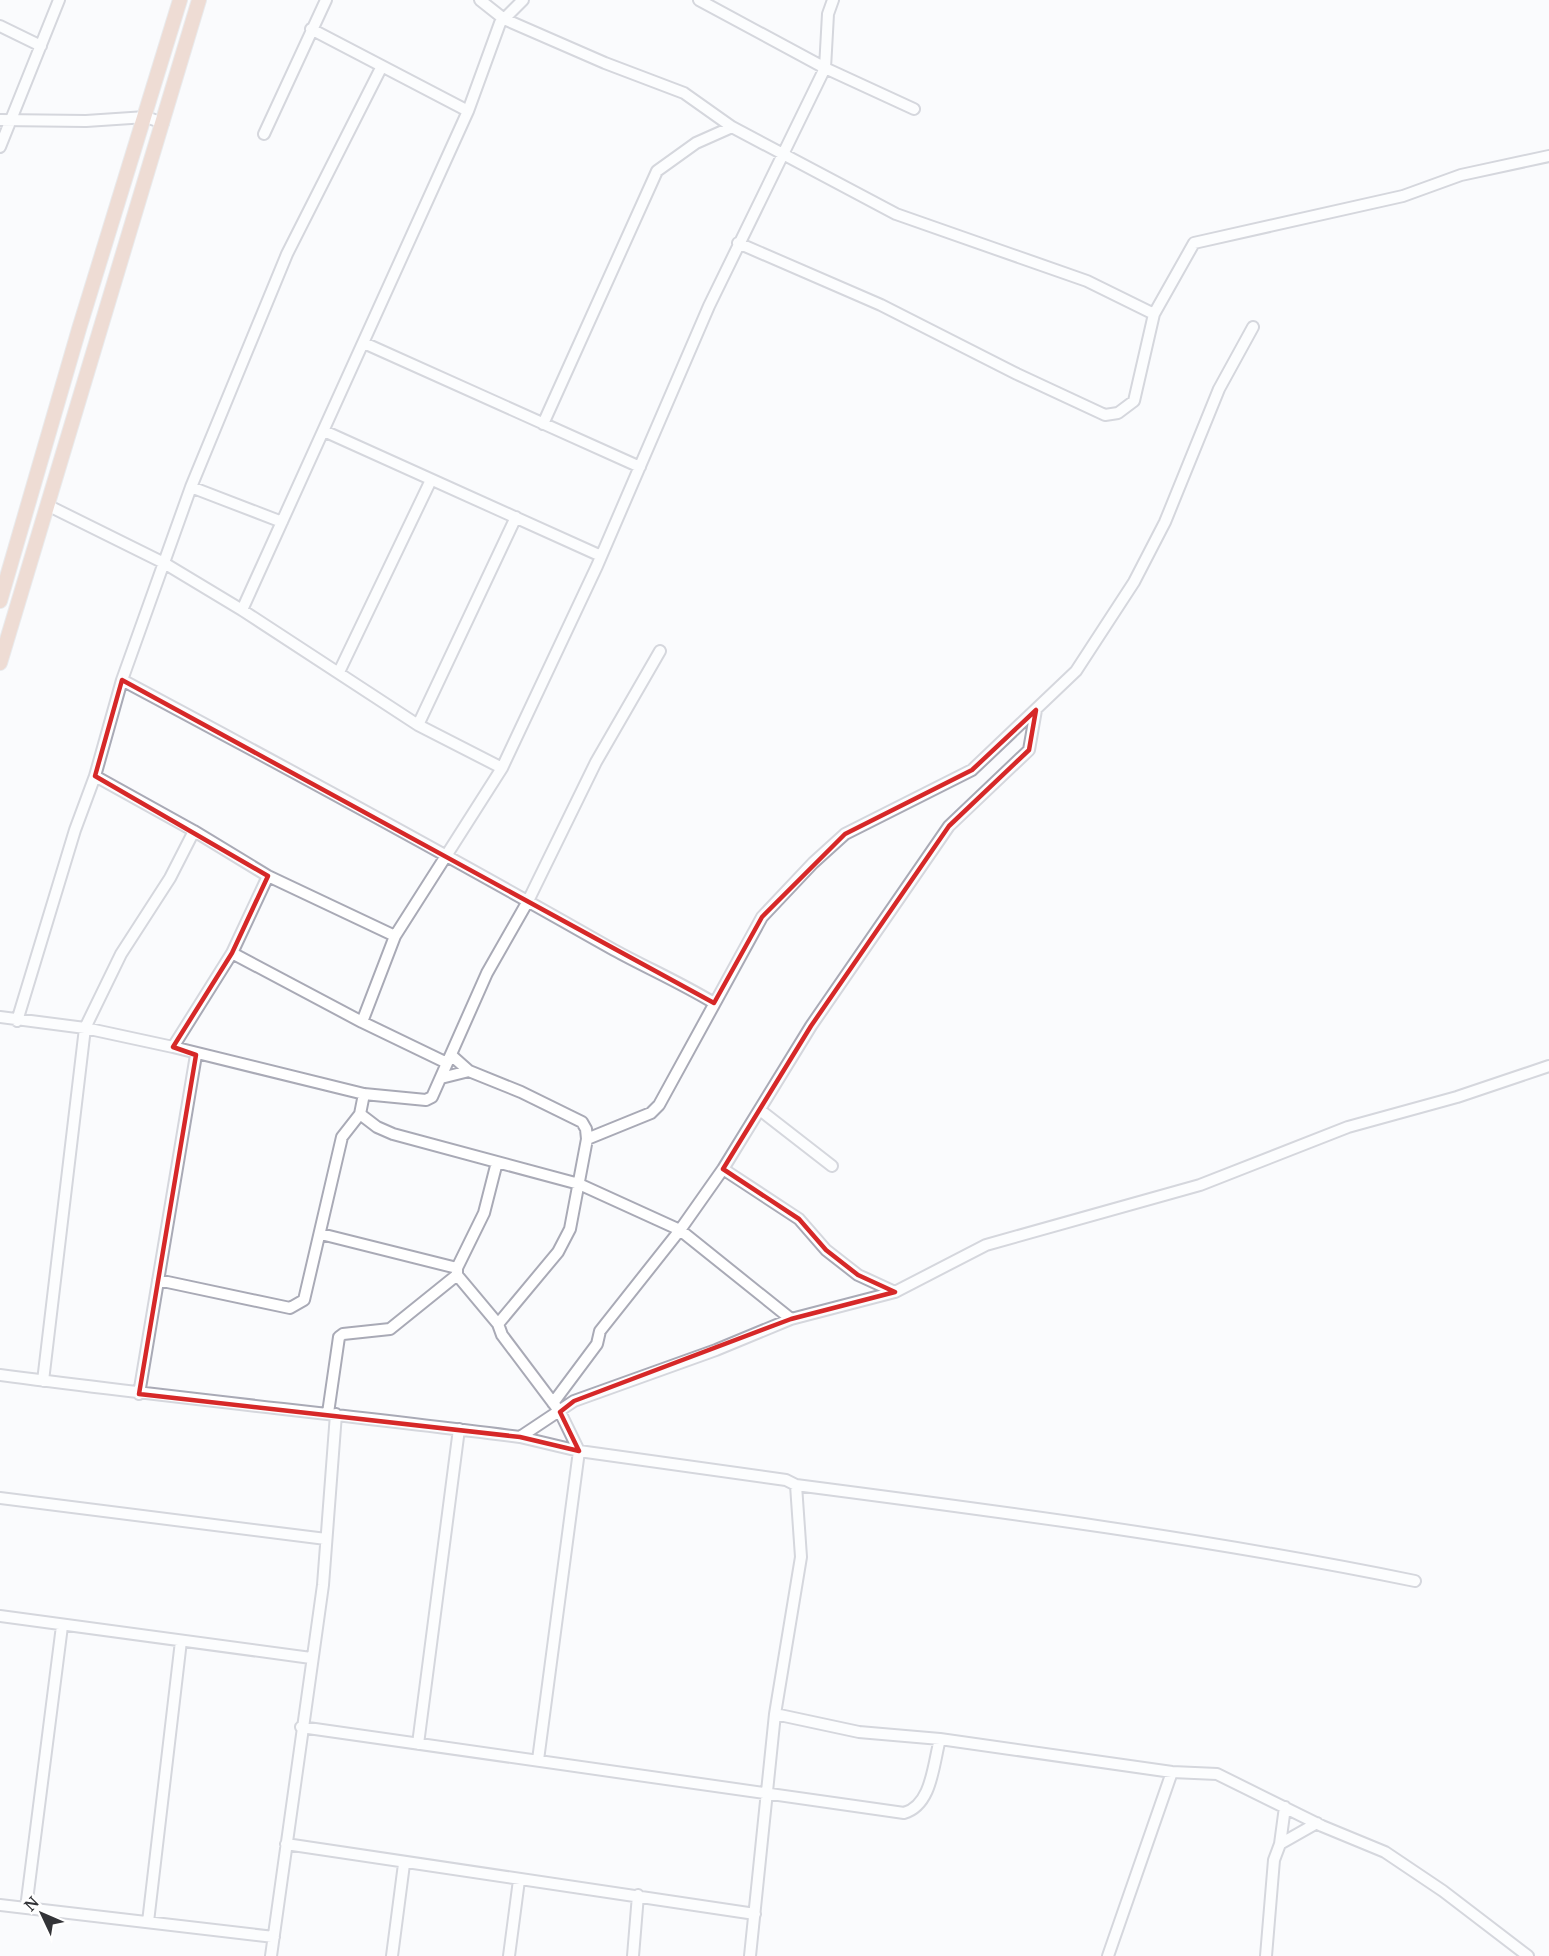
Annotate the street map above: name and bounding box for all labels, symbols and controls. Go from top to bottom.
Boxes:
north arrow [12,1884,72,1944]
text: N [19,1891,44,1916]

